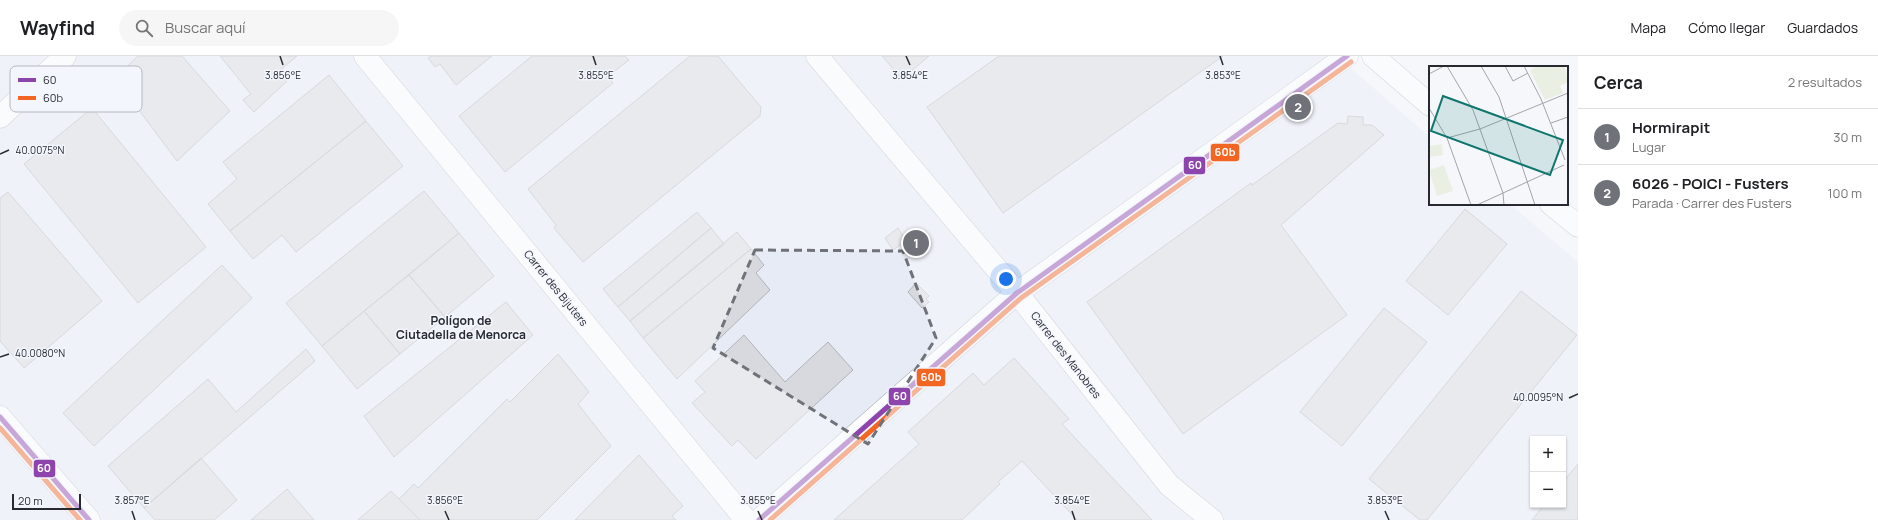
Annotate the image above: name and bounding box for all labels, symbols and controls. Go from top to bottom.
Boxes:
search box [119,10,399,46]
text: Wayfind [20,15,95,41]
icon: search [133,17,155,39]
text: Buscar aquí [165,17,246,38]
text: Mapa [1631,18,1666,37]
text: Cómo llegar [1688,18,1765,37]
text: Guardados [1787,18,1858,37]
legend [10,66,142,112]
inset map [1429,66,1568,205]
text: 3.856°E [265,68,301,82]
text: 3.855°E [578,68,614,82]
text: 3.854°E [892,68,928,82]
text: 3.853°E [1205,68,1241,82]
text: Cerca [1594,71,1643,94]
text: 60 [43,72,57,87]
text: 2 resultados [1788,73,1862,91]
text: 60b [43,90,64,105]
pin: 2 [1285,92,1311,122]
text: Hormirapit [1632,117,1710,138]
text: 1 [1604,128,1610,146]
text: 30 m [1833,128,1862,146]
text: Lugar [1632,138,1666,156]
text: 40.0075°N [16,143,65,157]
line badge: 60b [1210,143,1240,162]
text: 60b [1215,144,1236,159]
line badge: 60 [1183,156,1206,175]
text: 60 [1188,157,1202,172]
text: 6026 - POICI - Fusters [1632,173,1789,194]
text: 2 [1603,184,1611,202]
text: 100 m [1827,184,1862,202]
text: Parada · Carrer des Fusters [1632,194,1792,212]
pin: 1 [903,228,929,258]
street label: Carrer des Bijuters [521,246,592,329]
your location [996,269,1016,289]
street label: Carrer des Manobres [1028,308,1105,401]
district label: Polígon de Ciutadella de Menorca [396,312,526,343]
text: 40.0080°N [15,346,65,360]
line badge: 60b [916,368,946,387]
text: 60b [921,369,942,384]
line badge: 60 [888,387,911,406]
text: 60 [893,388,907,403]
text: 40.0095°N [1513,390,1563,404]
map controls [1530,436,1566,508]
button: + [1530,436,1566,472]
line badge: 60 [33,459,56,478]
text: 60 [37,460,51,475]
button: − [1530,472,1566,508]
scale bar [12,492,81,511]
text: 20 m [18,493,43,508]
text: 3.857°E [115,493,150,507]
text: 3.856°E [427,493,463,507]
text: 3.855°E [740,493,776,507]
text: 3.854°E [1054,493,1090,507]
text: 3.853°E [1367,493,1403,507]

